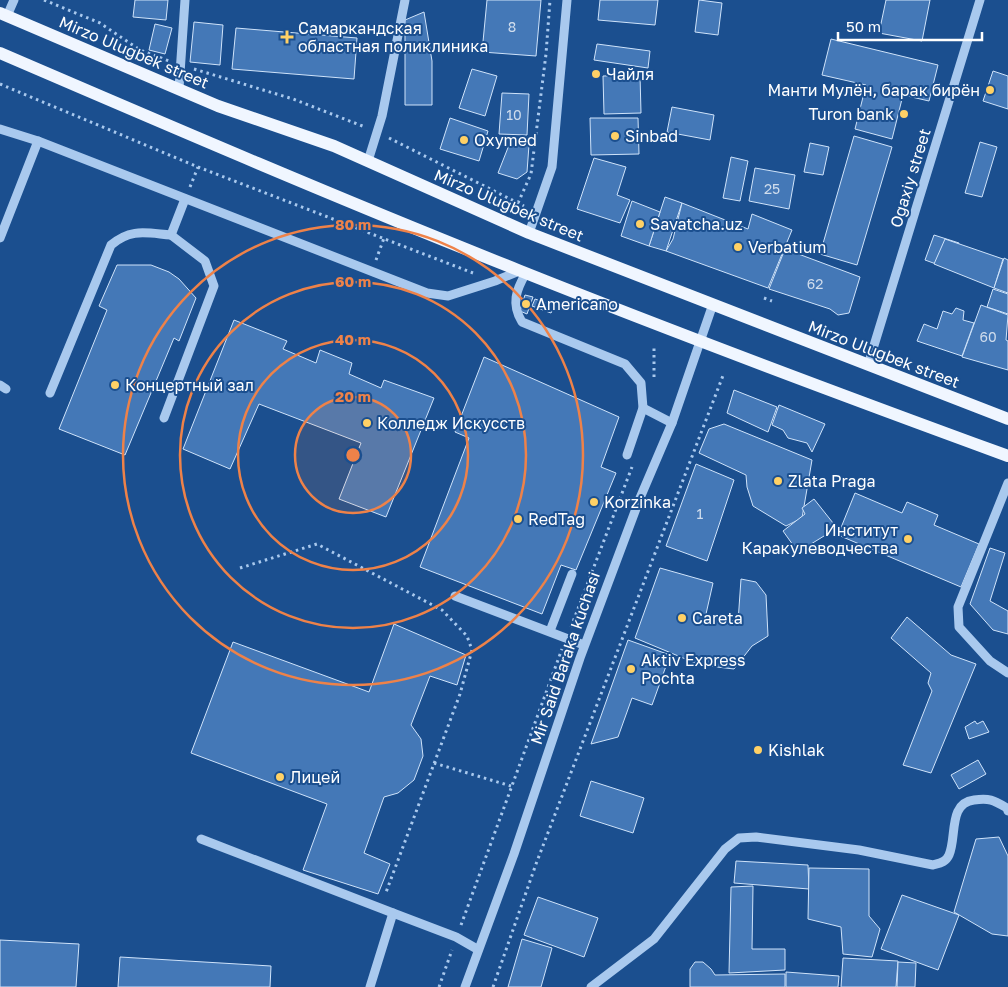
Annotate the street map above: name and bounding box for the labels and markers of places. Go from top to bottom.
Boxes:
place label: Самаркандская областная поликлиника [298,18,488,56]
marker: Самаркандская областная поликлиника [280,30,294,44]
place label: Чайля [606,64,654,84]
marker: Чайля [590,68,602,80]
place label: Манти Мулён, барак бирён [767,80,980,100]
marker: Манти Мулён, барак бирён [984,84,996,96]
place label: Turon bank [809,104,894,124]
marker: Turon bank [898,108,910,120]
place label: Sinbad [625,126,678,146]
place label: Oxymed [474,130,537,150]
marker: Sinbad [609,130,621,142]
marker: Oxymed [458,134,470,146]
place label: Savatcha.uz [650,214,743,234]
marker: Savatcha.uz [634,218,646,230]
place label: Verbatium [748,237,827,257]
marker: Verbatium [732,241,744,253]
place label: Americano [536,294,618,314]
marker: Americano [520,298,532,310]
place label: Концертный зал [125,375,254,395]
marker: Концертный зал [109,379,121,391]
place label: Колледж Искусств [377,413,525,433]
marker: Колледж Искусств [361,417,373,429]
centre of rings [344,446,362,464]
place label: Zlata Praga [788,471,876,491]
marker: Zlata Praga [772,475,784,487]
place label: Korzinka [604,492,671,512]
marker: Korzinka [588,496,600,508]
place label: RedTag [528,509,585,529]
marker: RedTag [512,513,524,525]
place label: Институт Каракулеводчества [742,520,898,558]
marker: Институт Каракулеводчества [902,533,914,545]
place label: Careta [692,608,743,628]
marker: Careta [676,612,688,624]
place label: Aktiv Express Pochta [641,650,745,688]
marker: Aktiv Express Pochta [625,663,637,675]
place label: Kishlak [768,740,825,760]
marker: Kishlak [752,744,764,756]
place label: Лицей [290,767,340,787]
marker: Лицей [274,771,286,783]

